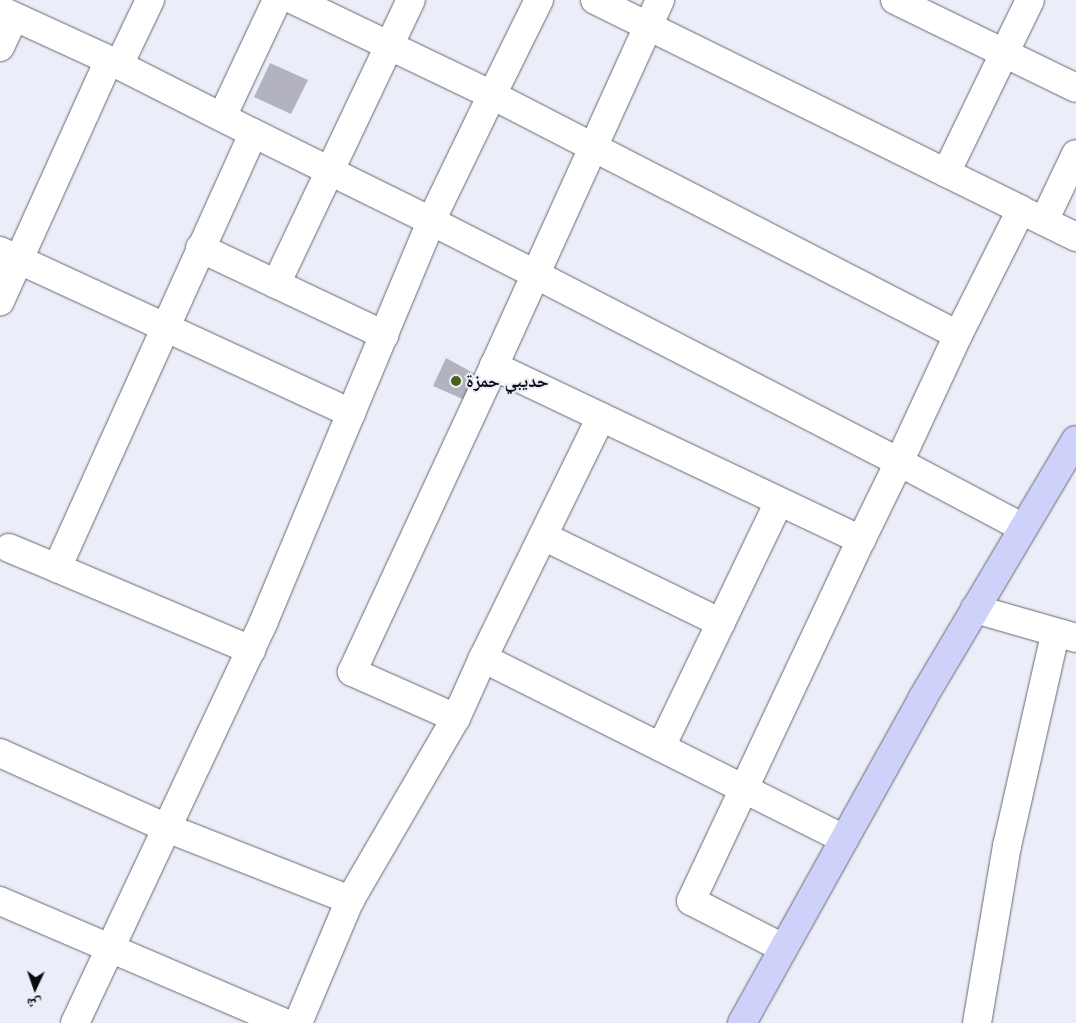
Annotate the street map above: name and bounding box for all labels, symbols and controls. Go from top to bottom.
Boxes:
place label: حديبي حمزة [466,370,549,392]
marker: حديبي حمزة [450,375,462,387]
north arrow [10,963,60,1013]
text: ش [26,996,42,1011]

